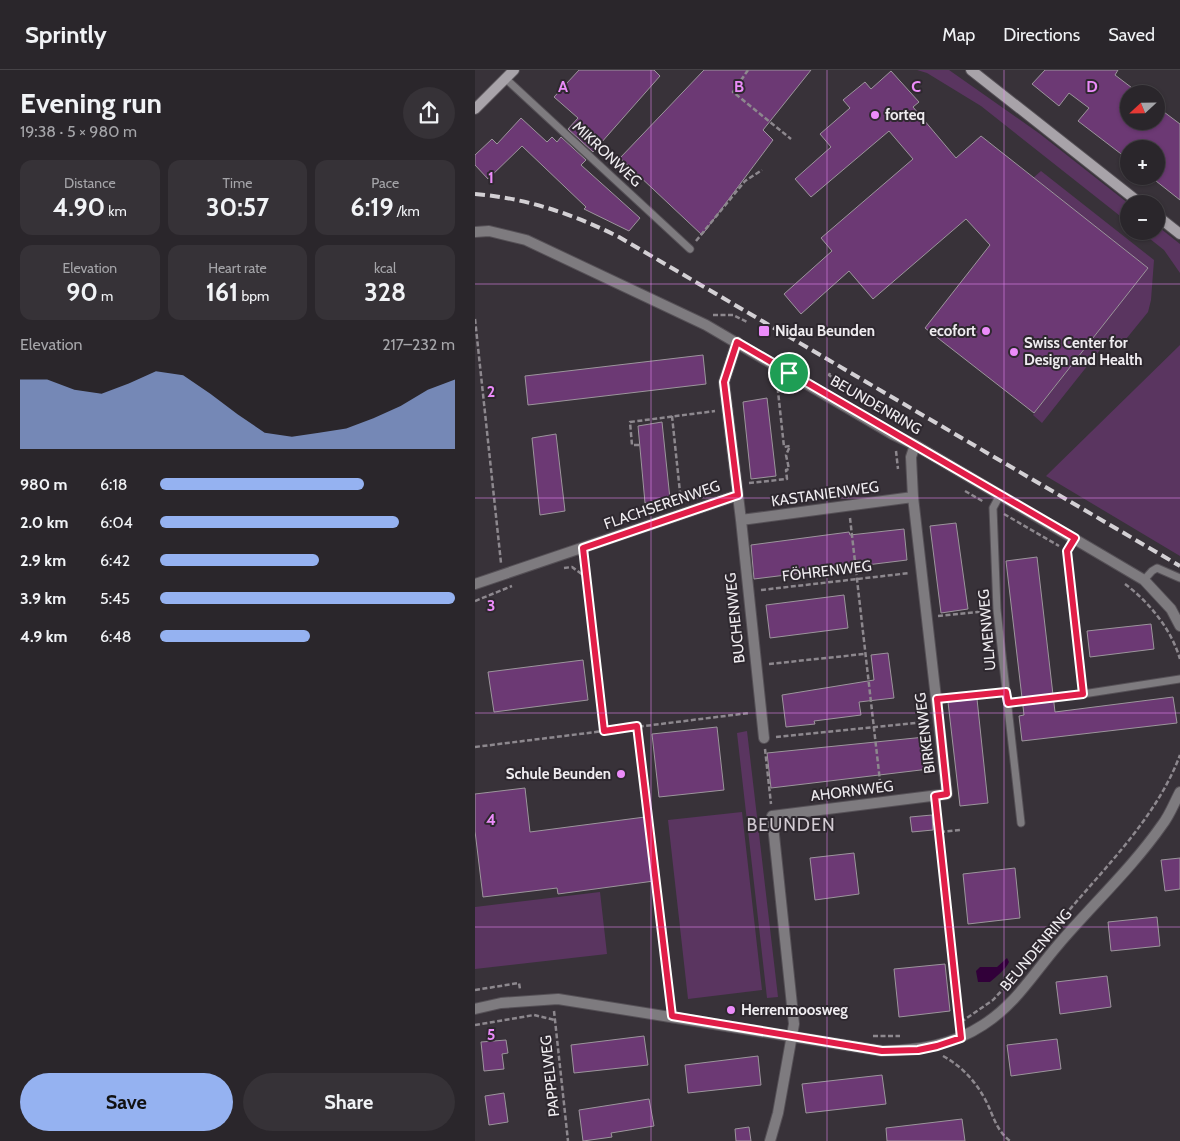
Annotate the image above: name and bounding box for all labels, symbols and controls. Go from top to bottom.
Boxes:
text: Sprintly [25,20,107,49]
text: Map [942,24,975,46]
text: Directions [1003,24,1080,46]
text: Saved [1108,24,1155,46]
text: A [558,77,568,96]
text: B [734,77,744,96]
text: C [911,77,921,96]
text: D [1086,77,1098,96]
north arrow [1120,85,1165,130]
map controls [1120,85,1165,240]
text: Evening run [20,86,162,120]
button: share [403,87,455,139]
place label: forteq [885,106,925,124]
marker: forteq [869,109,881,121]
street label: MIKRONWEG [569,117,645,191]
text: 19:38 · 5 × 980 m [20,122,137,141]
button: + [1120,140,1165,185]
text: 1 [488,168,494,187]
text: Distance [64,174,116,192]
text: Time [223,174,252,192]
text: Pace [371,174,399,192]
text: 4.90 [53,192,105,222]
text: 30:57 [206,192,269,222]
text: 6:19 [351,192,393,222]
button: − [1120,195,1165,240]
text: km [105,202,127,220]
text: /km [393,202,420,220]
text: Elevation [62,259,117,277]
text: Heart rate [208,259,267,277]
text: kcal [374,259,396,277]
text: 90 [66,277,98,307]
text: 161 [206,277,238,307]
text: 328 [364,277,406,307]
text: m [98,287,113,305]
text: bpm [238,287,269,305]
place label: Nidau Beunden [775,322,875,340]
place label: ecofort [929,322,976,340]
marker: Nidau Beunden [757,324,771,338]
marker: ecofort [980,325,992,337]
place label: Swiss Center for Design and Health [1024,334,1142,369]
text: Elevation [20,335,83,354]
text: 217–232 m [382,335,455,354]
marker: Swiss Center for Design and Health [1008,346,1020,358]
pin [768,352,810,394]
icon: arrive [775,359,803,387]
street label: BEUNDENRING [827,372,925,438]
text: 2 [487,382,495,401]
text: 980 m [20,475,67,494]
text: 6:18 [100,475,127,494]
street label: FLACHSERENWEG [602,477,722,533]
street label: KASTANIENWEG [770,478,880,510]
text: 2.0 km [20,513,68,532]
text: 6:04 [100,513,133,532]
text: 2.9 km [20,551,66,570]
text: 6:42 [100,551,130,570]
street label: FÖHRENWEG [781,557,873,585]
street label: BUCHENWEG [721,572,749,664]
street label: ULMENWEG [974,588,1000,672]
text: 3.9 km [20,589,66,608]
text: 5:45 [100,589,130,608]
text: 3 [487,596,495,615]
text: 4.9 km [20,627,68,646]
text: 6:48 [100,627,131,646]
street label: BIRKENWEG [911,691,939,775]
place label: Schule Beunden [506,765,611,783]
marker: Schule Beunden [615,768,627,780]
street label: AHORNWEG [810,777,894,805]
text: 4 [486,810,496,829]
district label: BEUNDEN [746,814,836,836]
street label: BEUNDENRING [996,905,1076,995]
place label: Herrenmoosweg [741,1001,848,1019]
marker: Herrenmoosweg [725,1004,737,1016]
text: 5 [487,1025,495,1044]
street label: PAPPELWEG [537,1034,563,1118]
button: Save [20,1073,233,1131]
button: Share [243,1073,455,1131]

